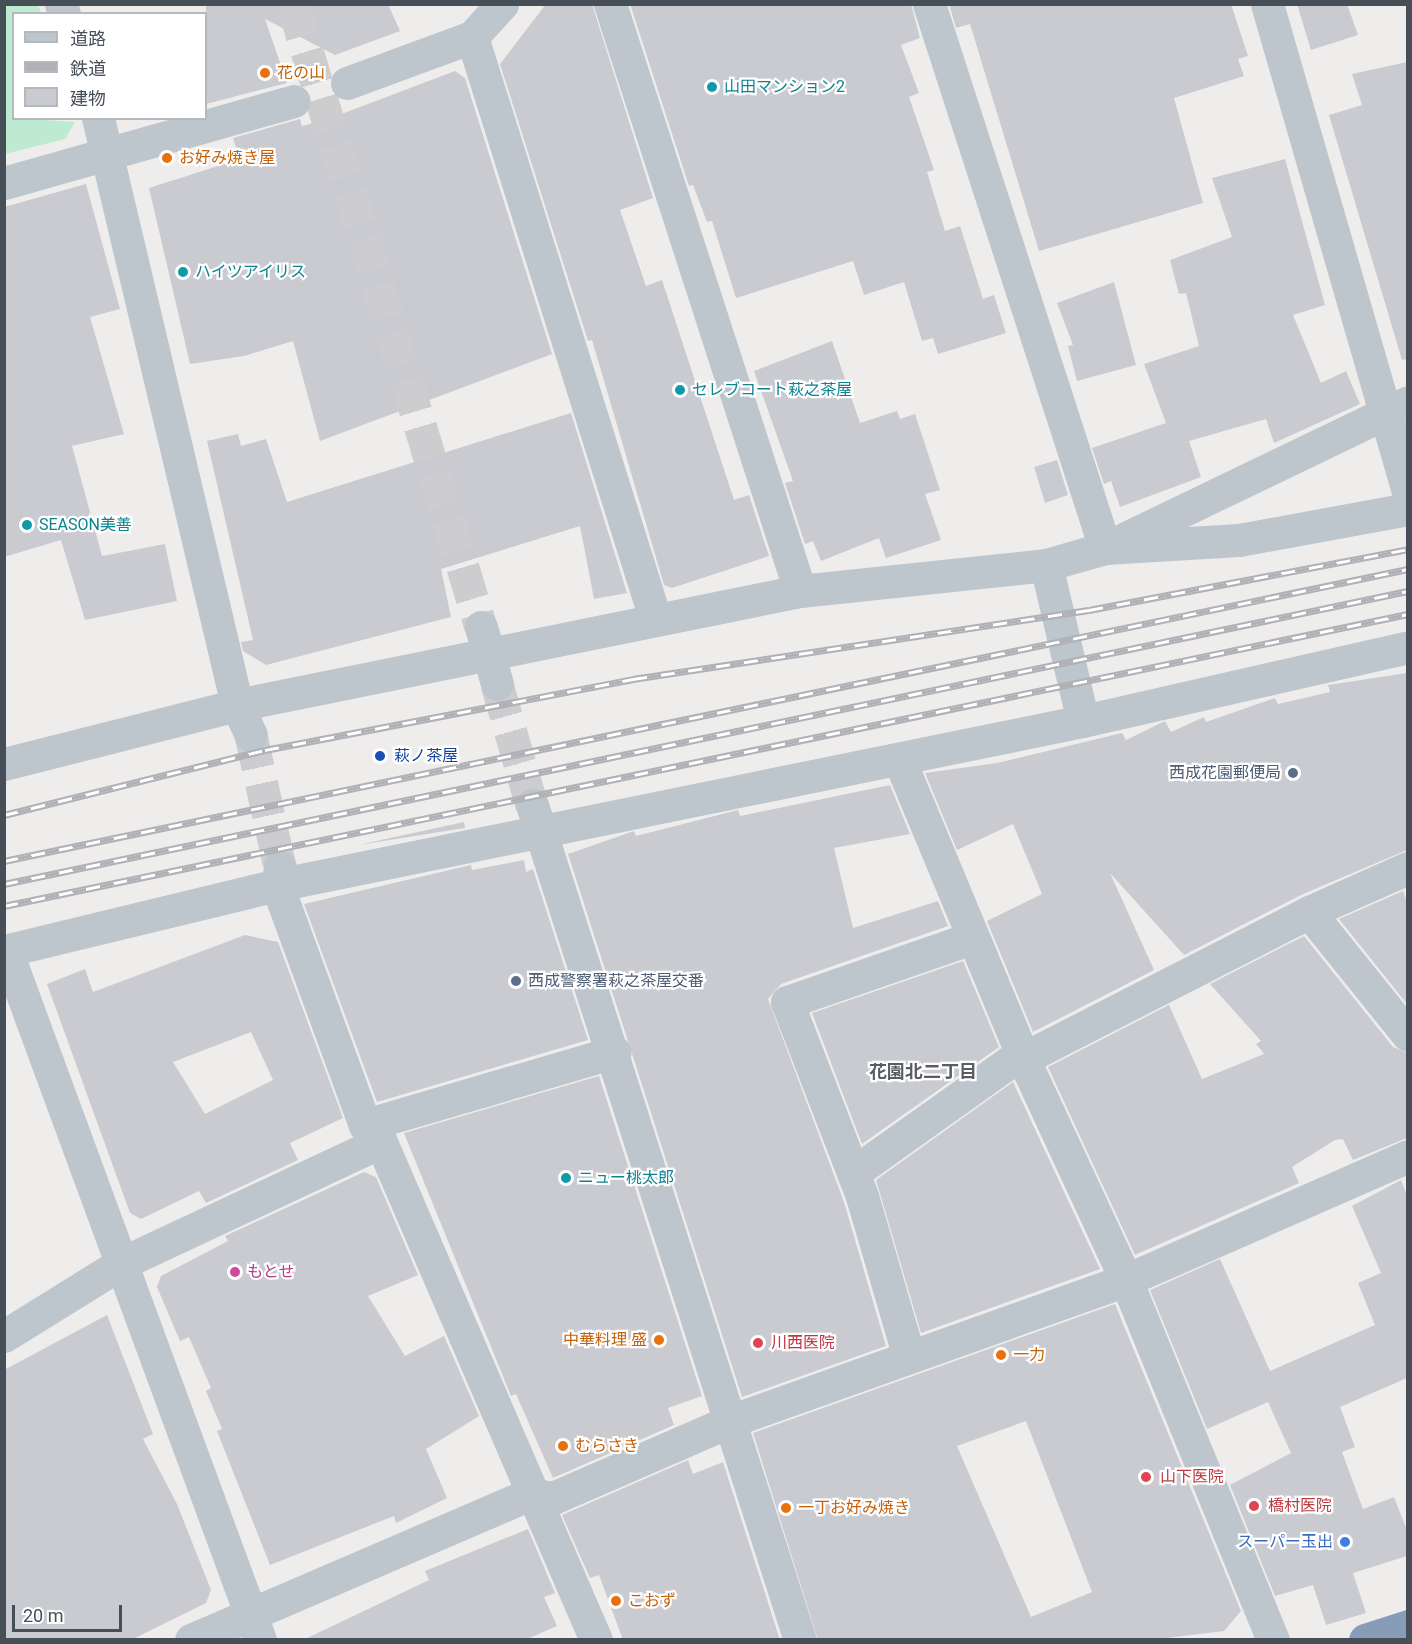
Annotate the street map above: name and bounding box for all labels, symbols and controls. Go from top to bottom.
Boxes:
legend [12,12,207,120]
text: 道路 [70,28,106,49]
text: 鉄道 [70,58,106,79]
place label: 花の山 [277,63,325,83]
marker: 花の山 [258,66,272,80]
place label: 山田マンション2 [724,77,845,97]
marker: 山田マンション2 [705,80,719,94]
text: 建物 [70,88,106,109]
place label: お好み焼き屋 [179,148,275,168]
marker: お好み焼き屋 [160,151,174,165]
place label: ハイツアイリス [195,262,307,282]
marker: ハイツアイリス [176,265,190,279]
place label: セレブコート萩之茶屋 [692,380,852,400]
marker: セレブコート萩之茶屋 [673,383,687,397]
place label: SEASON美善 [39,515,132,535]
marker: SEASON美善 [20,518,34,532]
place label: 萩ノ茶屋 [394,746,458,766]
marker: 萩ノ茶屋 [371,747,389,765]
place label: 西成花園郵便局 [1169,763,1281,783]
marker: 西成花園郵便局 [1286,766,1300,780]
place label: 西成警察署萩之茶屋交番 [528,971,704,991]
marker: 西成警察署萩之茶屋交番 [509,974,523,988]
district label: 花園北二丁目 [869,1061,977,1083]
place label: ニュー桃太郎 [578,1168,674,1188]
marker: ニュー桃太郎 [559,1171,573,1185]
place label: もとせ [247,1262,295,1282]
marker: もとせ [228,1265,242,1279]
place label: 中華料理 盛 [563,1330,647,1350]
marker: 中華料理 盛 [652,1333,666,1347]
place label: 川西医院 [771,1333,835,1353]
marker: 川西医院 [749,1334,767,1352]
place label: 一力 [1013,1345,1045,1365]
marker: 一力 [994,1348,1008,1362]
place label: むらさき [575,1436,639,1456]
marker: むらさき [556,1439,570,1453]
place label: 山下医院 [1160,1467,1224,1487]
marker: 山下医院 [1137,1468,1155,1486]
place label: 橋村医院 [1268,1496,1332,1516]
marker: 橋村医院 [1245,1497,1263,1515]
place label: 一丁お好み焼き [798,1498,910,1518]
marker: 一丁お好み焼き [779,1501,793,1515]
place label: スーパー玉出 [1237,1532,1333,1552]
marker: スーパー玉出 [1338,1535,1352,1549]
place label: こおず [628,1591,676,1611]
scale bar [15,1593,124,1631]
marker: こおず [609,1594,623,1608]
text: 20 m [23,1605,63,1626]

